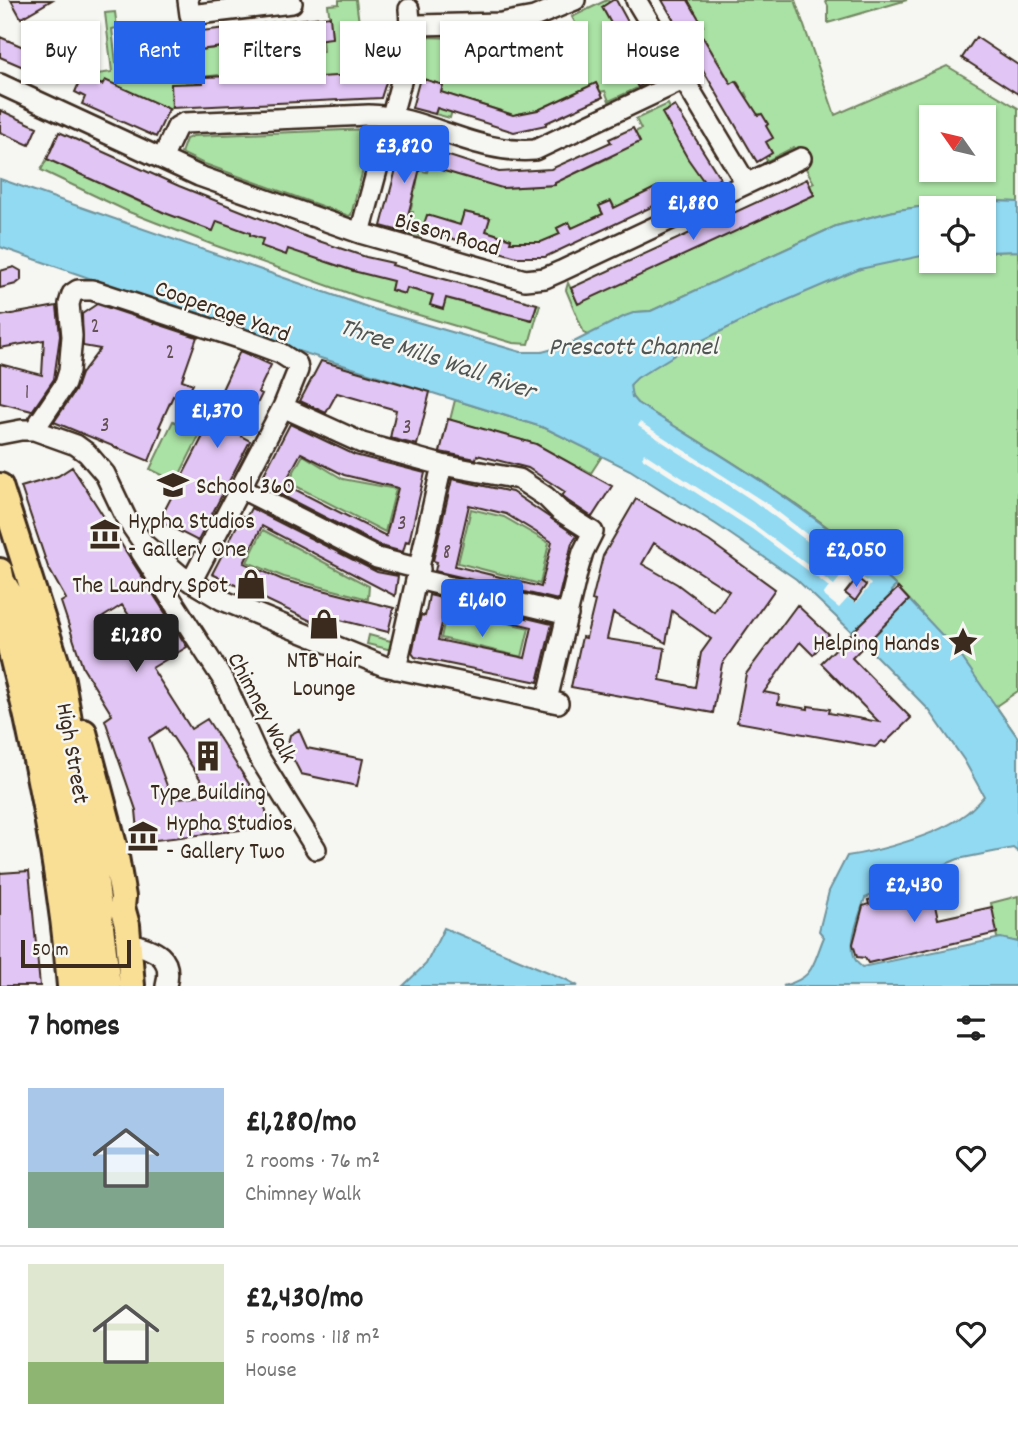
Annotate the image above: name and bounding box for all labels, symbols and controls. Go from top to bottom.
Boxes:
chip: Buy [21,21,100,84]
chip: Rent [114,21,205,84]
chip: Filters [219,21,326,84]
chip: New [340,21,426,84]
chip: Apartment [440,21,588,84]
chip: House [602,21,704,84]
north arrow [919,105,996,182]
map controls [919,105,996,273]
pin: £3,820 [347,125,461,185]
text: £3,820 [375,131,433,164]
pin: £1,880 [636,182,750,242]
text: £1,880 [667,188,719,221]
button: locate [919,196,996,273]
street label: Bisson Road [391,205,504,267]
street label: Cooperage Yard [150,273,294,353]
water label: Three Mills Wall River [334,309,543,412]
house number: 2 [90,313,100,343]
water label: Prescott Channel [548,330,720,367]
house number: 2 [165,339,175,369]
house number: 1 [25,379,29,409]
pin: £1,370 [160,391,274,450]
text: £1,370 [191,396,243,429]
house number: 3 [100,412,110,442]
house number: 3 [402,414,412,444]
school or university icon: School 360 [156,468,190,502]
place label: School 360 [196,471,295,505]
place label: Hypha Studios - Gallery One [128,506,255,568]
house number: 3 [397,510,407,540]
museum icon: Hypha Studios - Gallery One [88,517,122,551]
pin: £2,050 [799,530,913,589]
text: £2,050 [825,535,887,568]
house number: 8 [443,539,451,569]
shop icon: The Laundry Spot [234,567,268,601]
place label: The Laundry Spot [72,570,228,604]
pin: £1,610 [425,580,539,639]
text: £1,610 [457,585,507,618]
shop icon: NTB Hair Lounge [307,607,341,641]
pin: £1,280 [79,614,193,674]
text: £1,280 [110,620,162,653]
place icon: Helping Hands [946,625,980,659]
place label: Helping Hands [813,628,940,662]
place label: NTB Hair Lounge [286,645,362,707]
street label: Chimney Walk [217,647,304,770]
street label: High Street [45,700,97,807]
building icon: Type Building [191,739,225,773]
place label: Type Building [150,777,266,811]
place label: Hypha Studios - Gallery Two [166,808,293,870]
museum icon: Hypha Studios - Gallery Two [126,819,160,853]
pin: £2,430 [857,864,971,924]
text: £2,430 [885,870,943,903]
scale bar [21,937,131,969]
text: 50 m [32,938,69,965]
text: 7 homes [28,1007,120,1050]
icon: filters [952,1009,990,1047]
text: £1,280/mo [245,1103,356,1146]
icon: home [84,1116,168,1200]
icon: heart [952,1139,990,1177]
text: 2 rooms · 76 m² [245,1146,380,1179]
text: Chimney Walk [245,1179,361,1212]
text: £2,430/mo [245,1279,363,1322]
icon: home [84,1292,168,1376]
icon: heart [952,1315,990,1353]
text: 5 rooms · 118 m² [245,1322,380,1355]
text: House [245,1355,297,1388]

